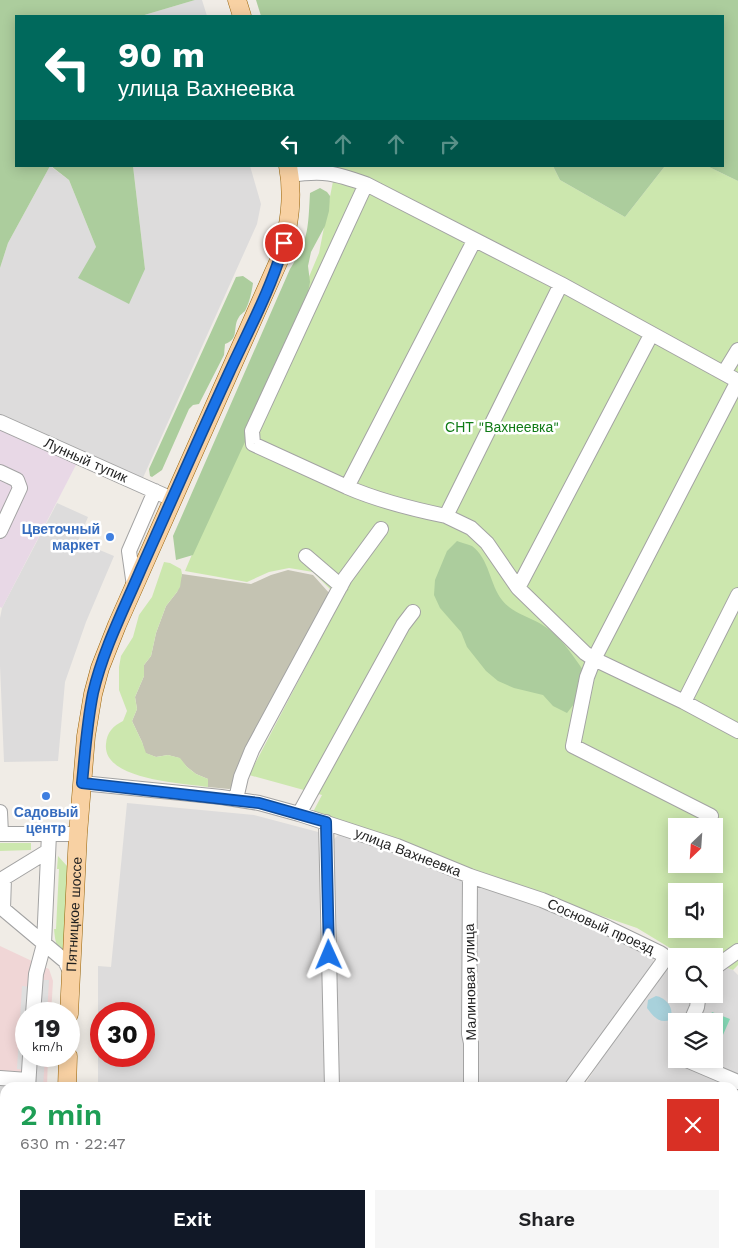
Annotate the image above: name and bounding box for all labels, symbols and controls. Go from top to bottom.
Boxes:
text: 90 m [118,34,205,76]
icon: left [35,35,100,100]
text: улица Вахнеевка [118,76,295,101]
icon: left [276,130,304,158]
icon: ahead [329,130,357,158]
icon: ahead [382,130,410,158]
icon: right [435,130,463,158]
pin [263,222,305,264]
icon: arrive [270,229,298,257]
park label: СНТ "Вахнеевка" [445,419,559,435]
street label: Лунный тупик [42,434,131,486]
place label: Цветочный маркет [22,521,100,553]
marker: Цветочный маркет [104,531,116,543]
marker: Садовый центр [40,790,52,802]
place label: Садовый центр [14,804,78,836]
north arrow [668,818,722,872]
map controls [668,818,723,1068]
street label: улица Вахнеевка [353,824,464,880]
street label: Пятницкое шоссе [63,856,85,972]
button: sound [668,883,723,938]
street label: Сосновый проезд [545,895,657,957]
street label: Малиновая улица [461,923,479,1041]
position arrow [302,928,354,980]
button: search [668,948,723,1003]
speed limit sign: 30 [90,1002,155,1067]
button: layers [668,1013,723,1068]
text: 19 [34,1014,61,1043]
text: km/h [32,1040,63,1054]
text: 2 min [20,1097,102,1132]
button: close [667,1099,719,1151]
text: 630 m · 22:47 [20,1134,126,1153]
button: Exit [20,1190,365,1248]
button: Share [375,1190,719,1248]

